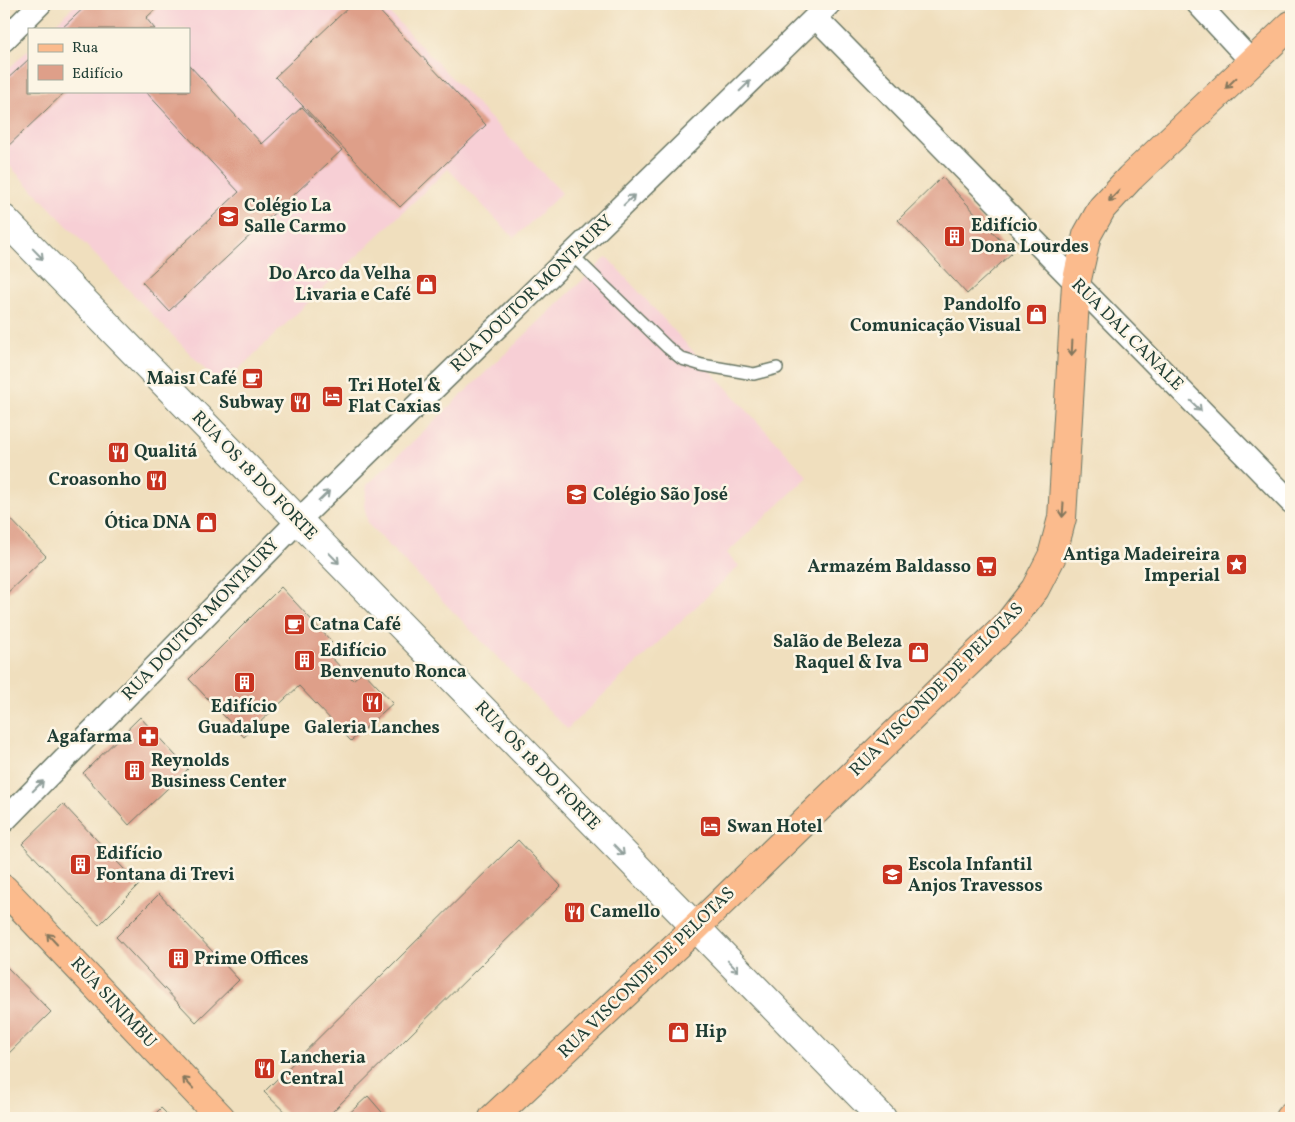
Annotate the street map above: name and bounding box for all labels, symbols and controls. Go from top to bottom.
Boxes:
legend [28,28,190,92]
text: Rua [72,38,98,59]
text: Edifício [72,64,123,85]
one-way arrow [1224,77,1237,89]
one-way arrow [739,80,752,92]
one-way arrow [1108,189,1120,202]
one-way arrow [623,193,635,206]
place label: Colégio La Salle Carmo [244,194,346,240]
school or university icon: Colégio La Salle Carmo [216,204,240,228]
street label: RUA DOUTOR MONTAURY [445,210,619,378]
place label: Edifício Dona Lourdes [971,214,1089,260]
building icon: Edifício Dona Lourdes [943,224,967,248]
one-way arrow [32,248,44,260]
place label: Do Arco da Velha Livaria e Café [269,262,411,308]
shop icon: Do Arco da Velha Livaria e Café [415,272,439,296]
street label: RUA DAL CANALE [1065,273,1189,397]
place label: Pandolfo Comunicação Visual [850,293,1021,339]
shop icon: Pandolfo Comunicação Visual [1025,303,1049,327]
one-way arrow [1068,340,1077,356]
place label: Mais1 Café [147,367,237,392]
cafe icon: Mais1 Café [241,367,265,391]
place label: Tri Hotel & Flat Caxias [348,374,441,420]
hotel icon: Tri Hotel & Flat Caxias [320,384,344,408]
place label: Subway [219,391,284,416]
restaurant icon: Subway [288,391,312,415]
one-way arrow [1190,400,1202,412]
street label: RUA OS 18 DO FORTE [185,406,323,547]
restaurant icon: Qualitá [106,440,130,464]
place label: Qualitá [134,440,197,465]
place label: Croasonho [49,468,141,493]
restaurant icon: Croasonho [145,468,169,492]
school or university icon: Colégio São José [565,483,589,507]
place label: Colégio São José [593,483,728,508]
one-way arrow [318,490,330,502]
one-way arrow [1058,502,1067,518]
place label: Ótica DNA [104,511,191,536]
shop icon: Ótica DNA [195,511,219,535]
street label: RUA DOUTOR MONTAURY [117,533,285,707]
place label: Antiga Madeireira Imperial [1063,543,1220,589]
one-way arrow [328,552,340,565]
place icon: Antiga Madeireira Imperial [1224,553,1248,577]
place label: Armazém Baldasso [807,555,971,580]
supermarket icon: Armazém Baldasso [975,555,999,579]
street label: RUA VISCONDE DE PELOTAS [844,597,1030,783]
cafe icon: Catna Café [282,613,306,637]
place label: Catna Café [310,613,401,638]
place label: Salão de Beleza Raquel & Iva [773,630,902,676]
place label: Edifício Benvenuto Ronca [320,639,467,685]
shop icon: Salão de Beleza Raquel & Iva [906,640,930,664]
building icon: Edifício Benvenuto Ronca [292,649,316,673]
building icon: Edifício Guadalupe [232,670,256,694]
restaurant icon: Galeria Lanches [360,691,384,715]
place label: Edifício Guadalupe [198,695,290,741]
street label: RUA OS 18 DO FORTE [468,696,606,837]
place label: Galeria Lanches [304,716,440,741]
place label: Agafarma [47,725,132,750]
pharmacy icon: Agafarma [136,725,160,749]
place label: Reynolds Business Center [151,749,287,795]
building icon: Reynolds Business Center [123,759,147,783]
one-way arrow [32,780,44,792]
hotel icon: Swan Hotel [699,815,723,839]
place label: Swan Hotel [727,815,823,840]
place label: Edifício Fontana di Trevi [96,842,235,888]
one-way arrow [613,844,625,856]
building icon: Edifício Fontana di Trevi [68,852,92,876]
place label: Escola Infantil Anjos Travessos [908,853,1043,899]
school or university icon: Escola Infantil Anjos Travessos [880,863,904,887]
street label: RUA VISCONDE DE PELOTAS [553,882,741,1064]
restaurant icon: Camello [562,900,586,924]
place label: Camello [590,900,660,925]
one-way arrow [46,933,58,946]
building icon: Prime Offices [166,947,190,971]
place label: Prime Offices [194,947,309,972]
street label: RUA SINIMBU [64,952,162,1054]
one-way arrow [727,960,739,972]
shop icon: Hip [667,1020,691,1044]
place label: Hip [695,1020,727,1045]
place label: Lancheria Central [280,1046,366,1092]
restaurant icon: Lancheria Central [252,1056,276,1080]
one-way arrow [182,1076,194,1089]

